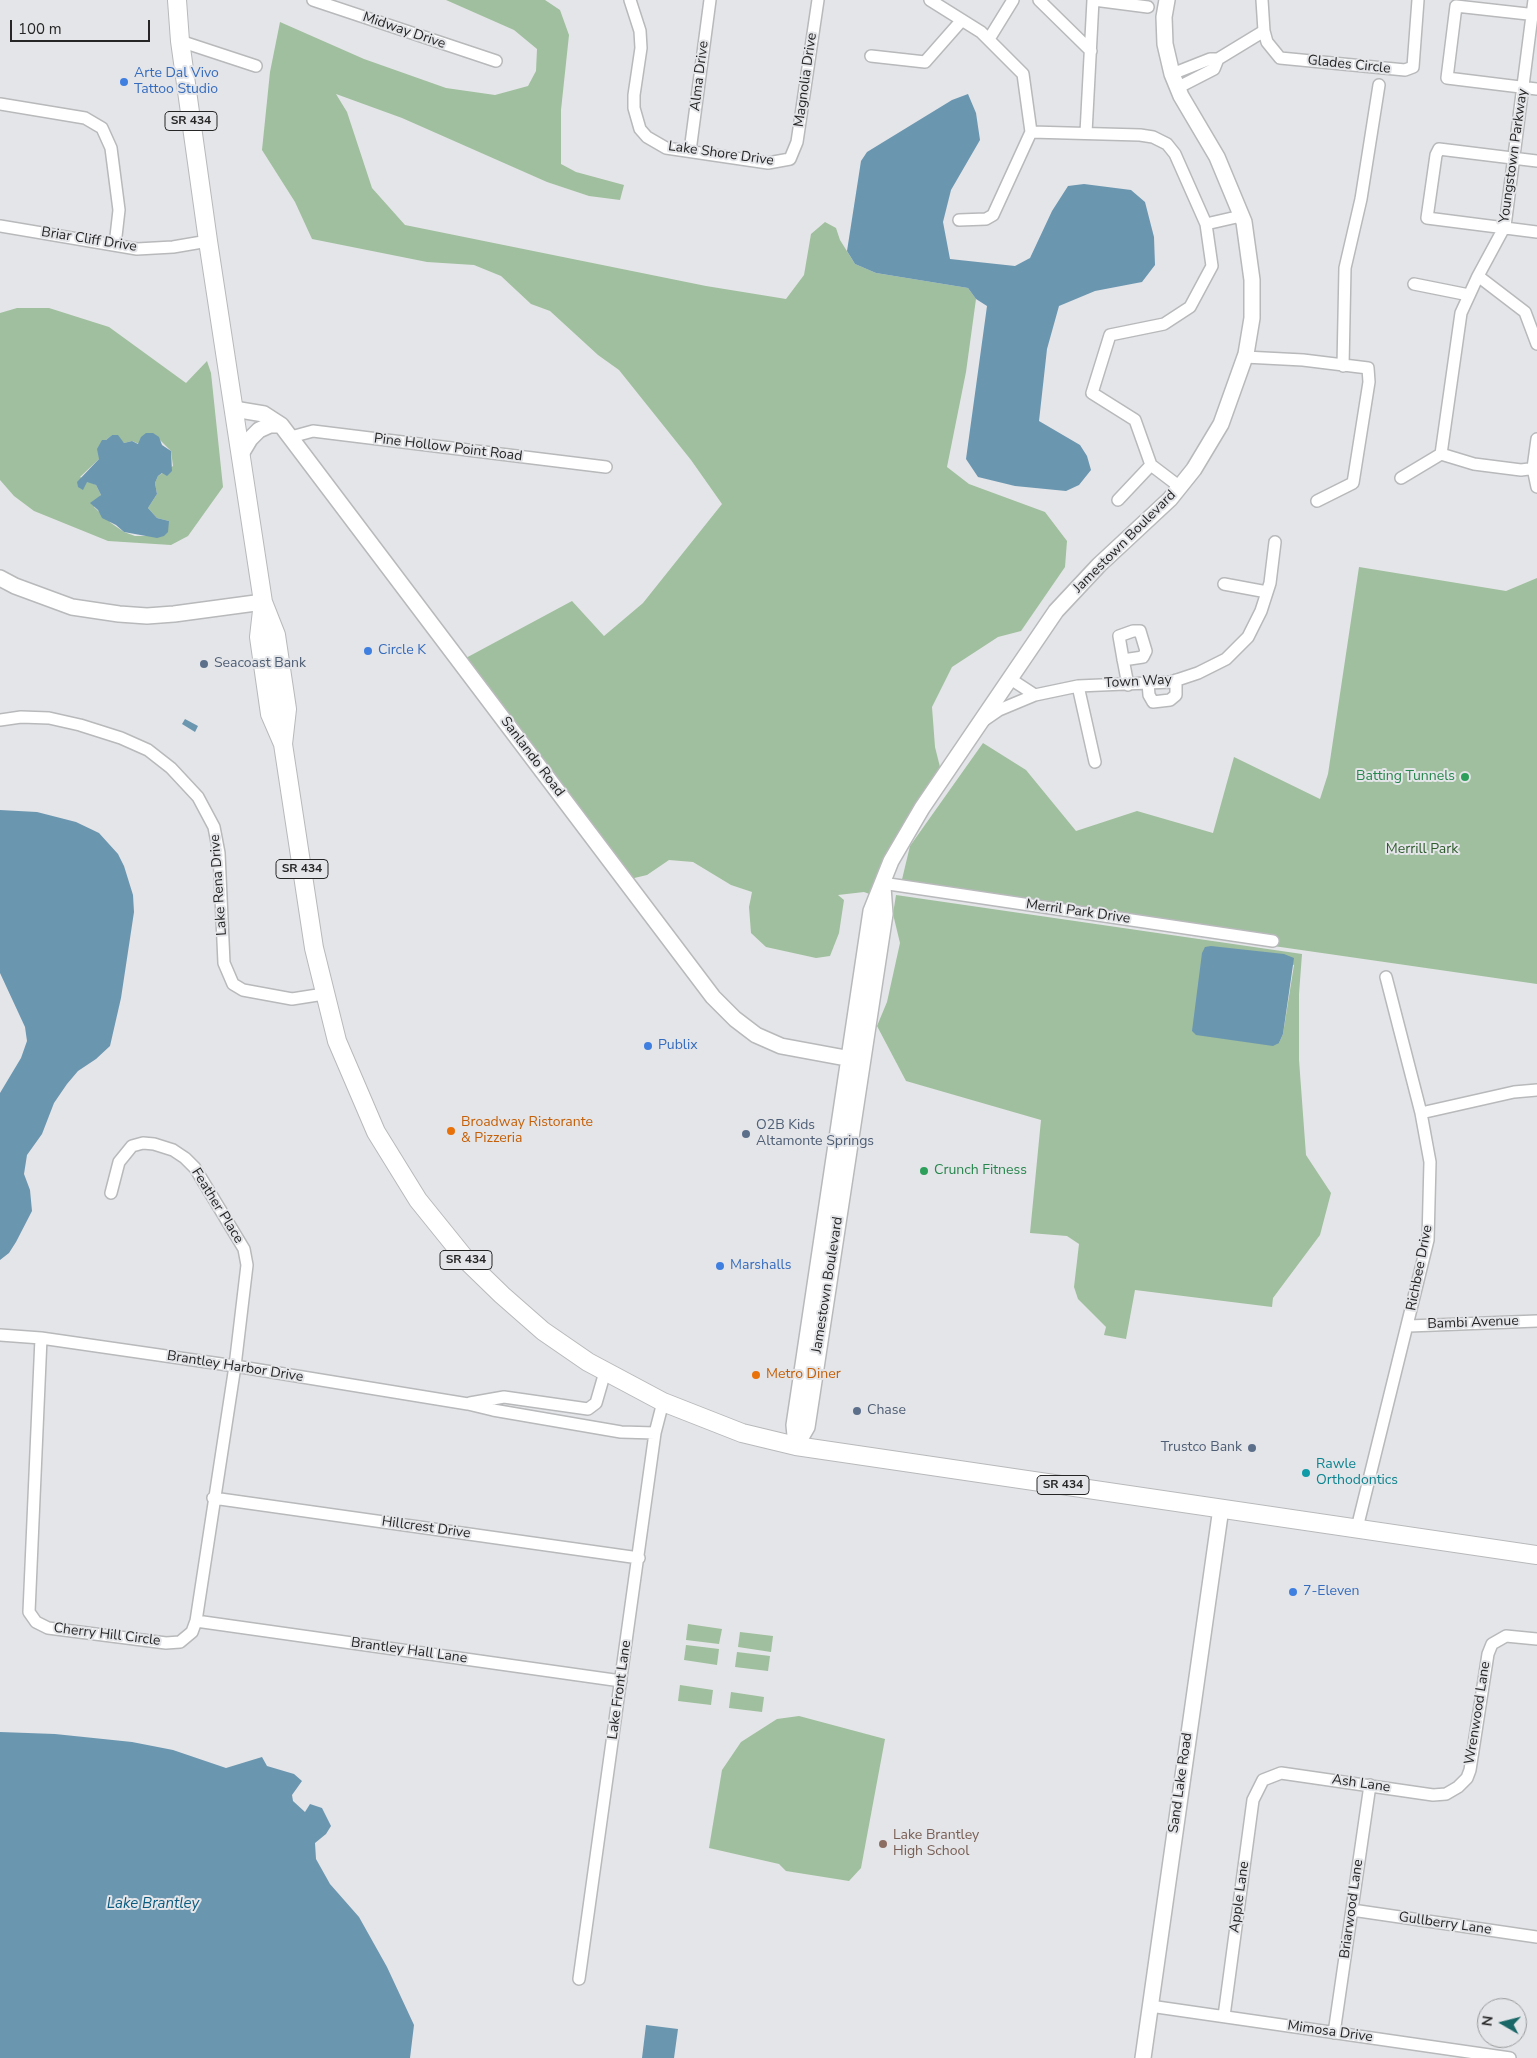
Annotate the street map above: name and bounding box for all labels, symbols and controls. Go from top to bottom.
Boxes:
street label: Midway Drive [360,9,448,53]
scale bar [12,10,152,42]
text: 100 m [18,19,62,39]
street label: Magnolia Drive [791,32,821,128]
street label: Alma Drive [687,40,713,112]
street label: Glades Circle [1307,52,1391,78]
place label: Arte Dal Vivo Tattoo Studio [134,66,219,98]
marker: Arte Dal Vivo Tattoo Studio [118,76,130,88]
street label: Youngstown Parkway [1496,88,1532,224]
road number: SR 434 [165,112,217,130]
street label: Lake Shore Drive [667,138,775,170]
street label: Briar Cliff Drive [40,224,138,256]
street label: Pine Hollow Point Road [373,431,523,465]
street label: Jamestown Boulevard [1070,487,1180,597]
place label: Circle K [378,643,426,659]
marker: Circle K [362,645,374,657]
place label: Seacoast Bank [214,656,306,672]
marker: Seacoast Bank [198,658,210,670]
street label: Town Way [1104,672,1172,692]
street label: Sanlando Road [497,714,567,800]
place label: Batting Tunnels [1356,769,1455,785]
marker: Batting Tunnels [1459,771,1471,783]
street label: Lake Rena Drive [207,834,231,936]
park label: Merrill Park [1386,842,1458,858]
road number: SR 434 [276,860,328,879]
street label: Merril Park Drive [1025,896,1131,928]
place label: Publix [658,1038,698,1054]
marker: Publix [642,1040,654,1052]
place label: Broadway Ristorante & Pizzeria [461,1115,593,1148]
place label: O2B Kids Altamonte Springs [756,1118,874,1150]
marker: Broadway Ristorante & Pizzeria [445,1125,457,1137]
marker: O2B Kids Altamonte Springs [740,1128,752,1140]
place label: Crunch Fitness [934,1163,1027,1179]
street label: Feather Place [187,1165,247,1247]
marker: Crunch Fitness [918,1165,930,1177]
street label: Jamestown Boulevard [809,1216,847,1354]
street label: Richbee Drive [1403,1224,1437,1312]
road number: SR 434 [440,1250,492,1270]
place label: Marshalls [730,1258,791,1274]
marker: Marshalls [714,1260,726,1272]
street label: Bambi Avenue [1427,1313,1519,1333]
street label: Brantley Harbor Drive [166,1348,304,1386]
place label: Metro Diner [766,1367,841,1383]
marker: Metro Diner [750,1369,762,1381]
place label: Chase [867,1403,906,1419]
marker: Chase [851,1405,863,1417]
place label: Trustco Bank [1161,1440,1242,1456]
marker: Trustco Bank [1246,1442,1258,1454]
place label: Rawle Orthodontics [1316,1457,1398,1490]
marker: Rawle Orthodontics [1300,1467,1312,1479]
road number: SR 434 [1037,1476,1089,1494]
street label: Hillcrest Drive [381,1513,471,1543]
place label: 7-Eleven [1303,1584,1359,1600]
marker: 7-Eleven [1287,1586,1299,1598]
street label: Cherry Hill Circle [53,1620,161,1650]
street label: Brantley Hall Lane [350,1635,468,1667]
street label: Lake Front Lane [605,1639,635,1741]
street label: Wrenwood Lane [1462,1660,1494,1766]
street label: Sand Lake Road [1166,1732,1196,1834]
street label: Ash Lane [1331,1772,1391,1796]
place label: Lake Brantley High School [893,1828,979,1860]
marker: Lake Brantley High School [877,1838,889,1850]
street label: Briarwood Lane [1337,1858,1367,1960]
street label: Apple Lane [1227,1860,1253,1934]
water label: Lake Brantley [107,1895,199,1913]
street label: Gullberry Lane [1397,1909,1493,1939]
north arrow [1477,1998,1527,2048]
text: N [1478,2014,1498,2028]
street label: Mimosa Drive [1286,2018,1374,2046]

